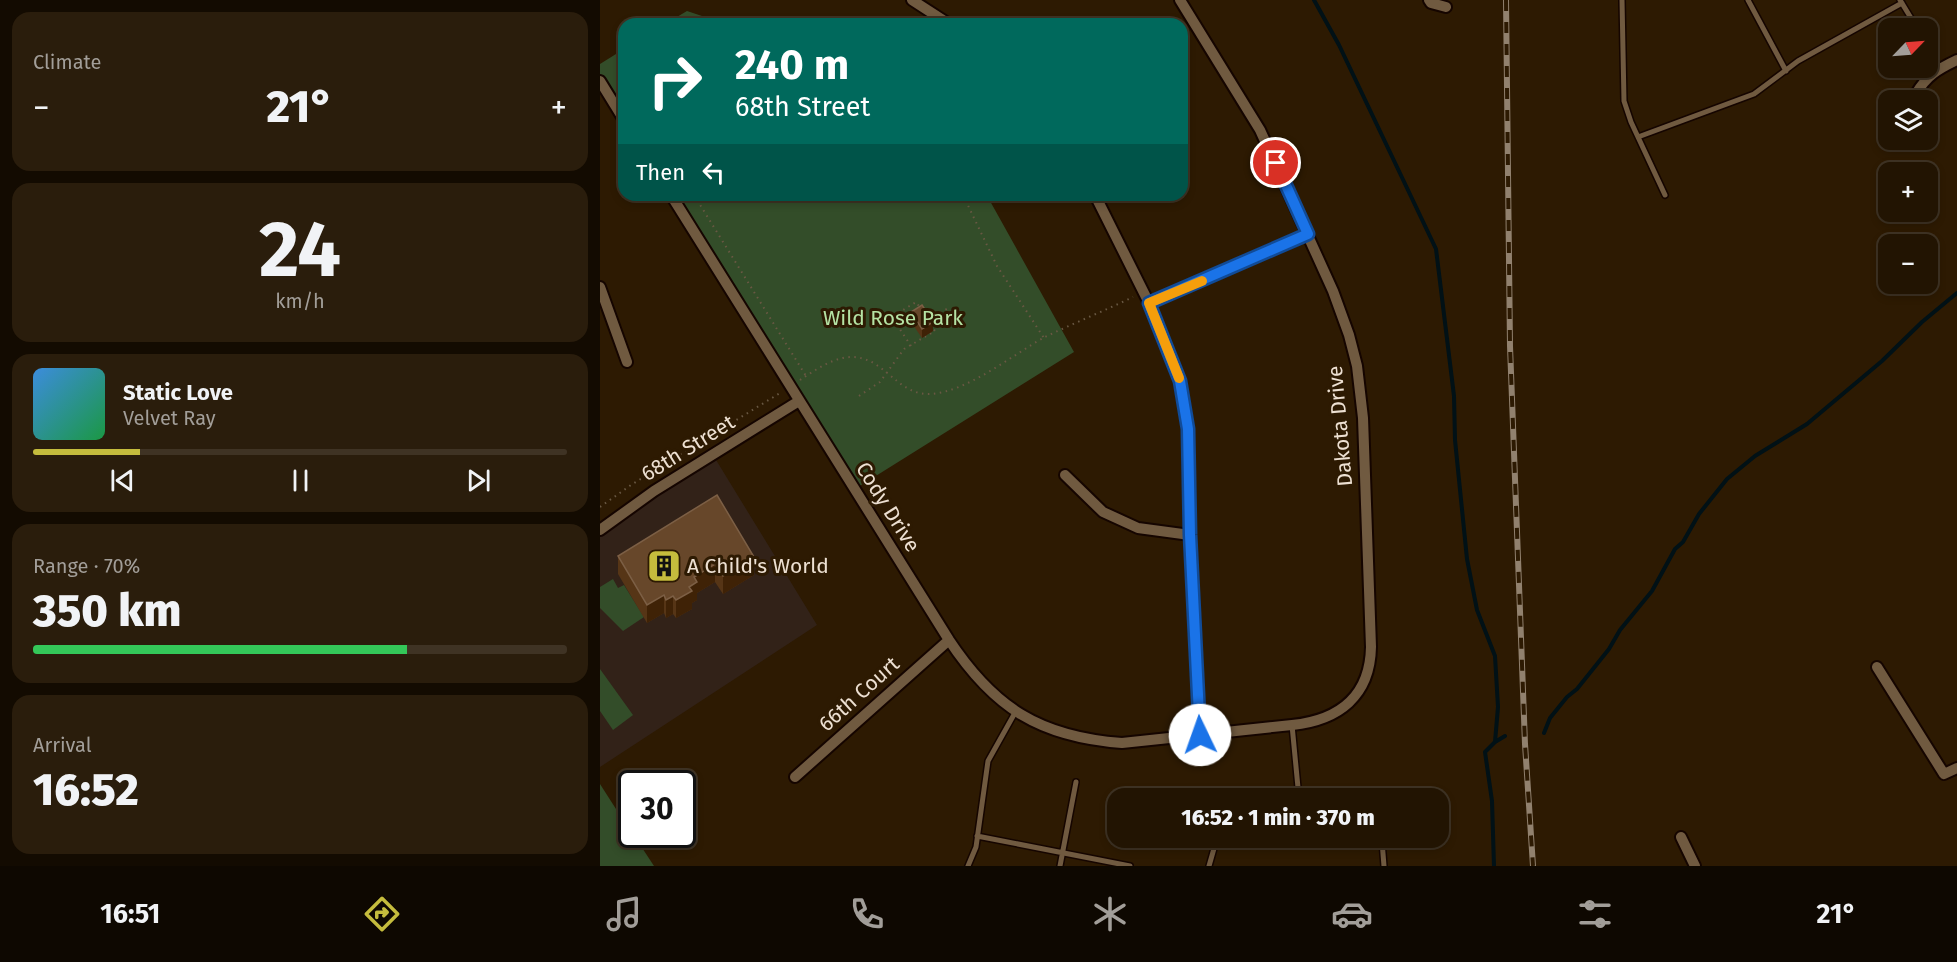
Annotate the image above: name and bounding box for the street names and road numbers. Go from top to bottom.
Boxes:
street label: Dakota Drive [1322,364,1358,488]
street label: 68th Street [637,409,740,487]
street label: Cody Drive [850,457,926,557]
street label: 66th Court [813,651,905,737]

